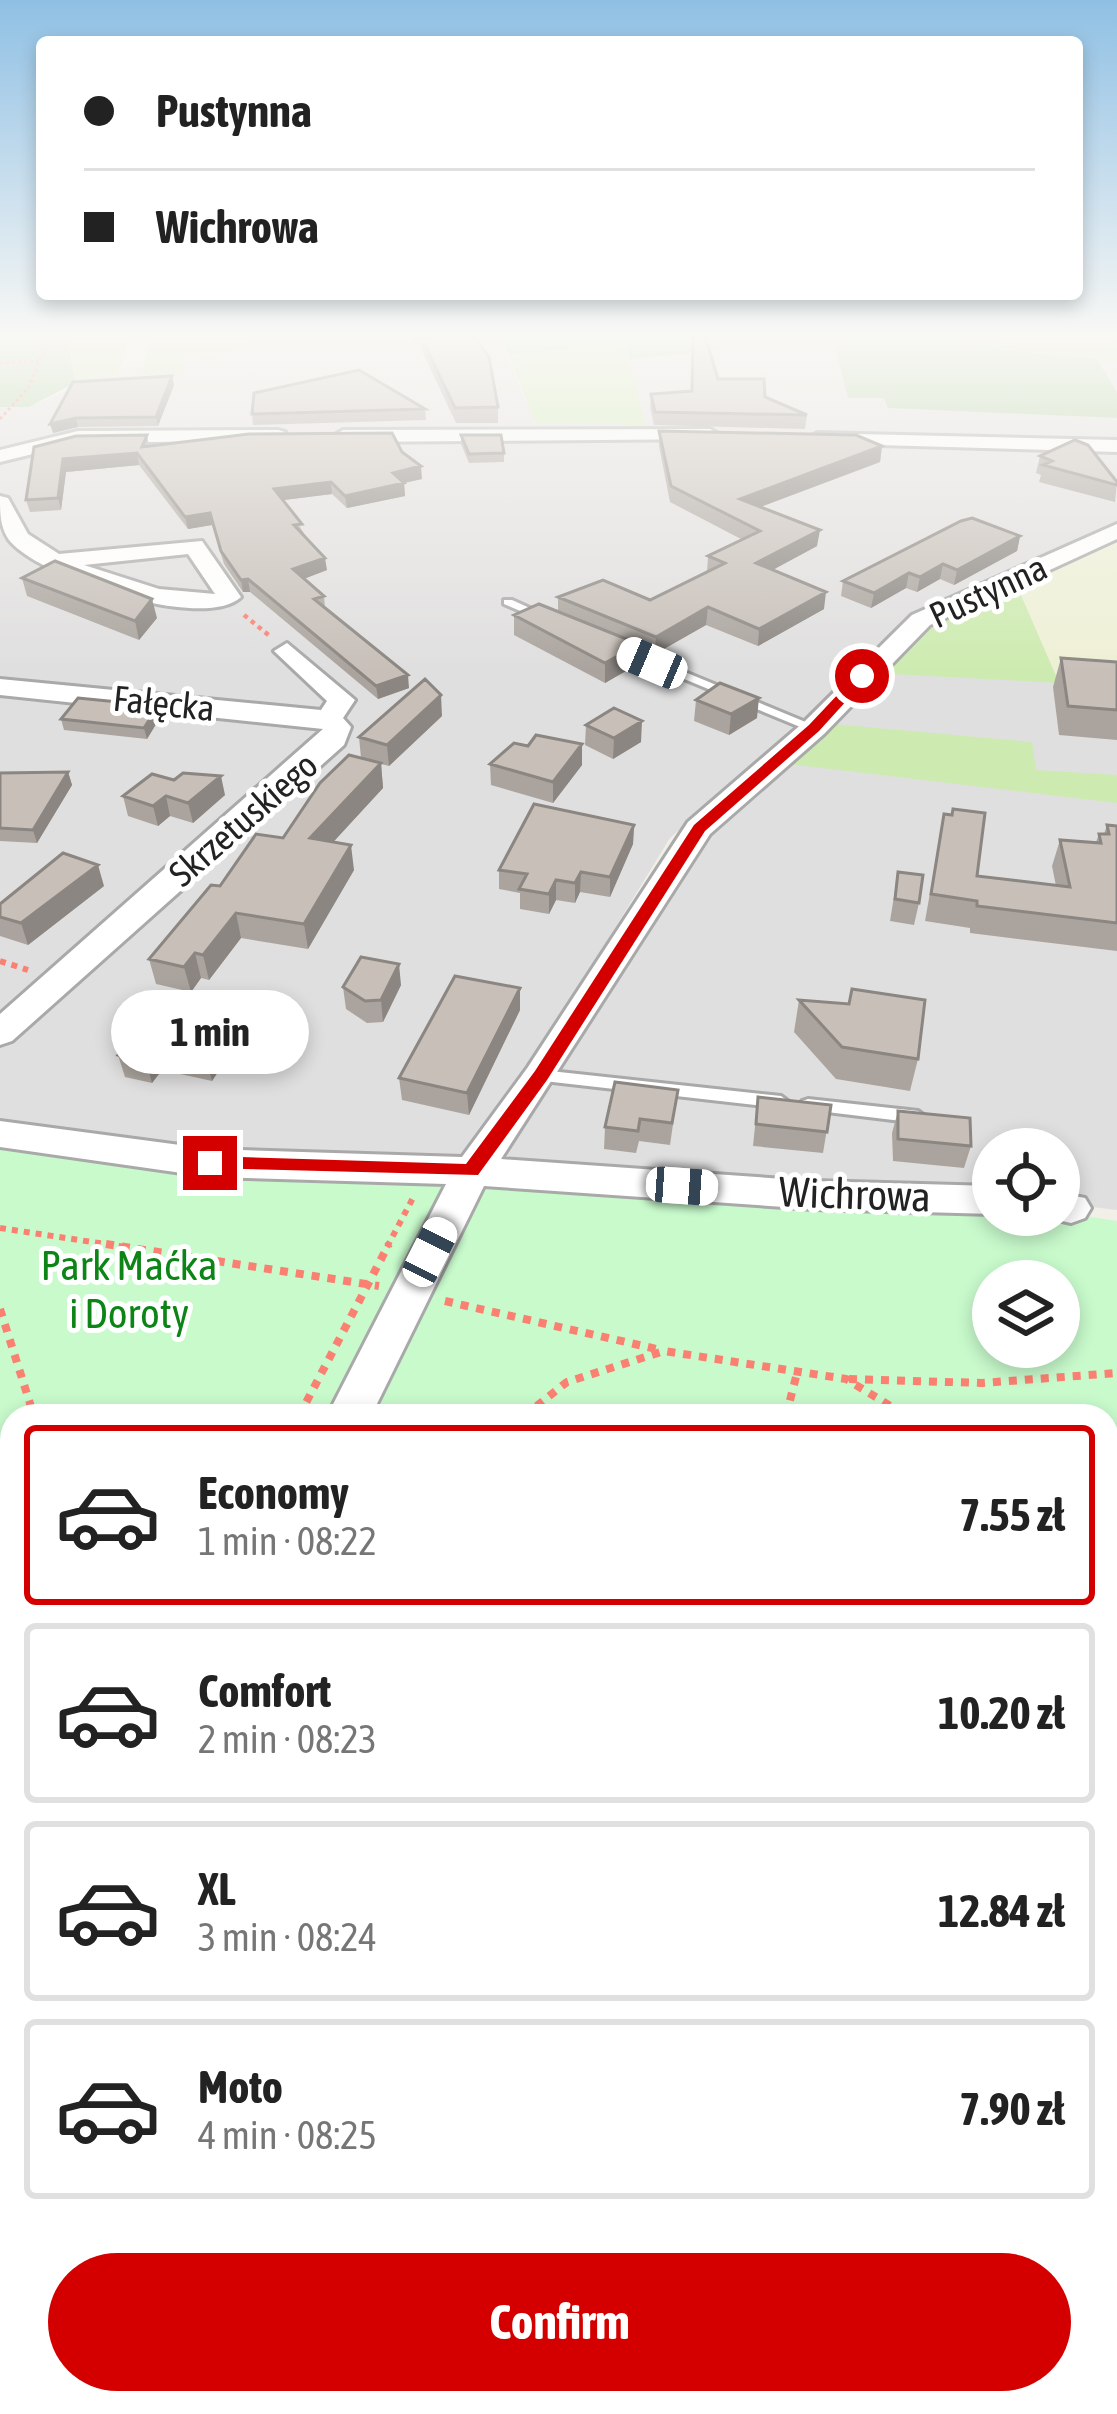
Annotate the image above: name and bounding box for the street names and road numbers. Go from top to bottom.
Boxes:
street label: Pustynna [923,546,1053,636]
street label: Fałęcka [111,677,217,729]
street label: Skrzetuskiego [161,743,325,895]
street label: Wichrowa [778,1167,932,1221]

